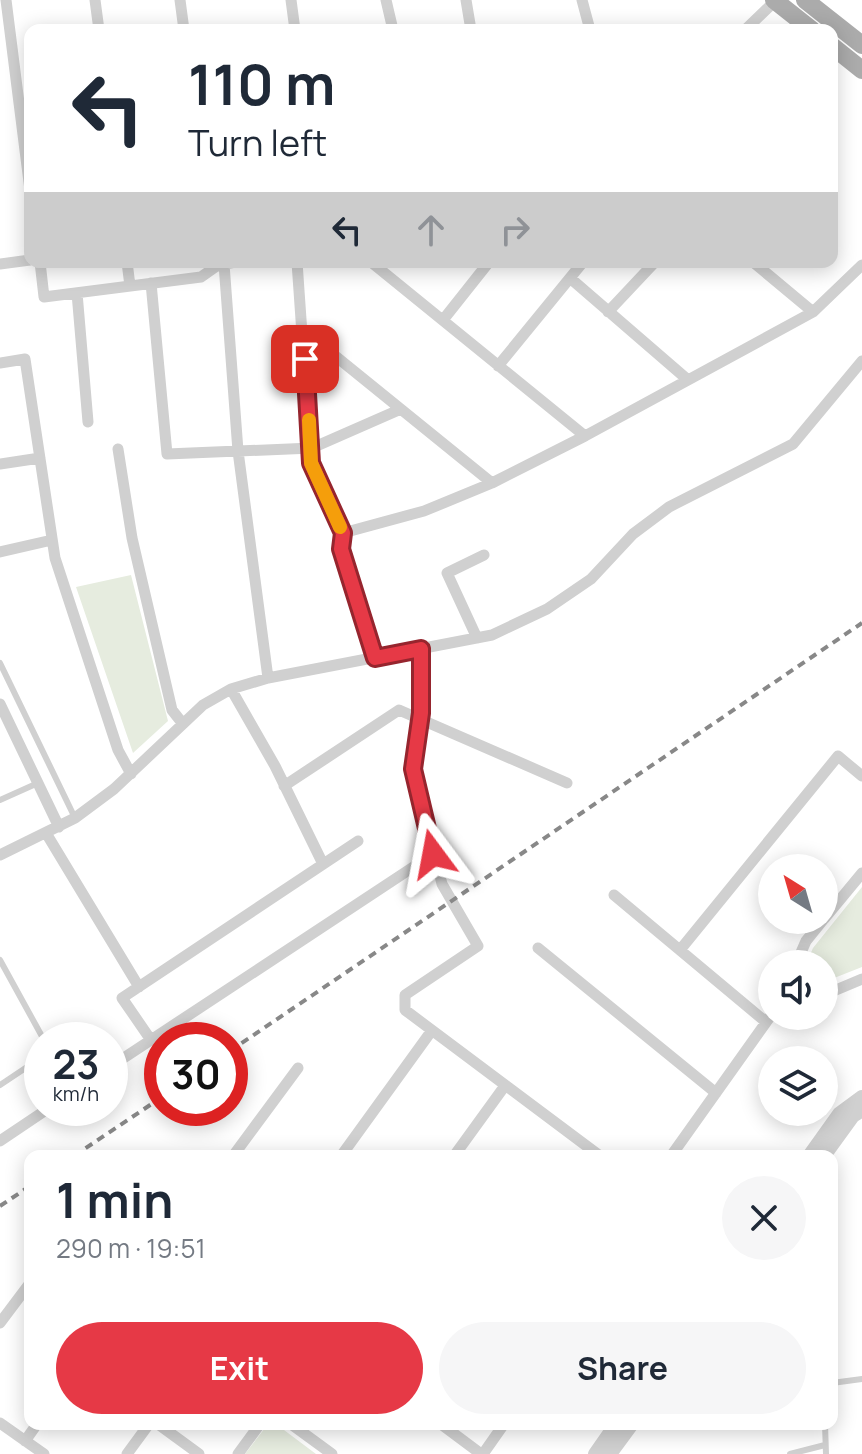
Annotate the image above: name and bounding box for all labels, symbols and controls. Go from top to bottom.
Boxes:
text: 110 m [188,45,335,122]
icon: left [56,56,160,160]
text: Turn left [188,118,327,167]
icon: left [325,208,369,252]
icon: ahead [409,208,453,252]
icon: right [493,208,537,252]
pin [271,325,339,393]
icon: arrive [283,337,327,381]
position arrow [391,812,475,896]
north arrow [758,854,838,934]
map controls [758,854,838,1126]
button: sound [758,950,838,1030]
speed limit sign: 30 [144,1022,248,1126]
text: 23 [52,1036,100,1091]
button: layers [758,1046,838,1126]
text: km/h [53,1080,99,1107]
text: 1 min [56,1167,173,1232]
button: close [722,1176,806,1260]
text: 290 m · 19:51 [56,1230,206,1266]
button: Exit [56,1322,423,1414]
button: Share [439,1322,806,1414]

